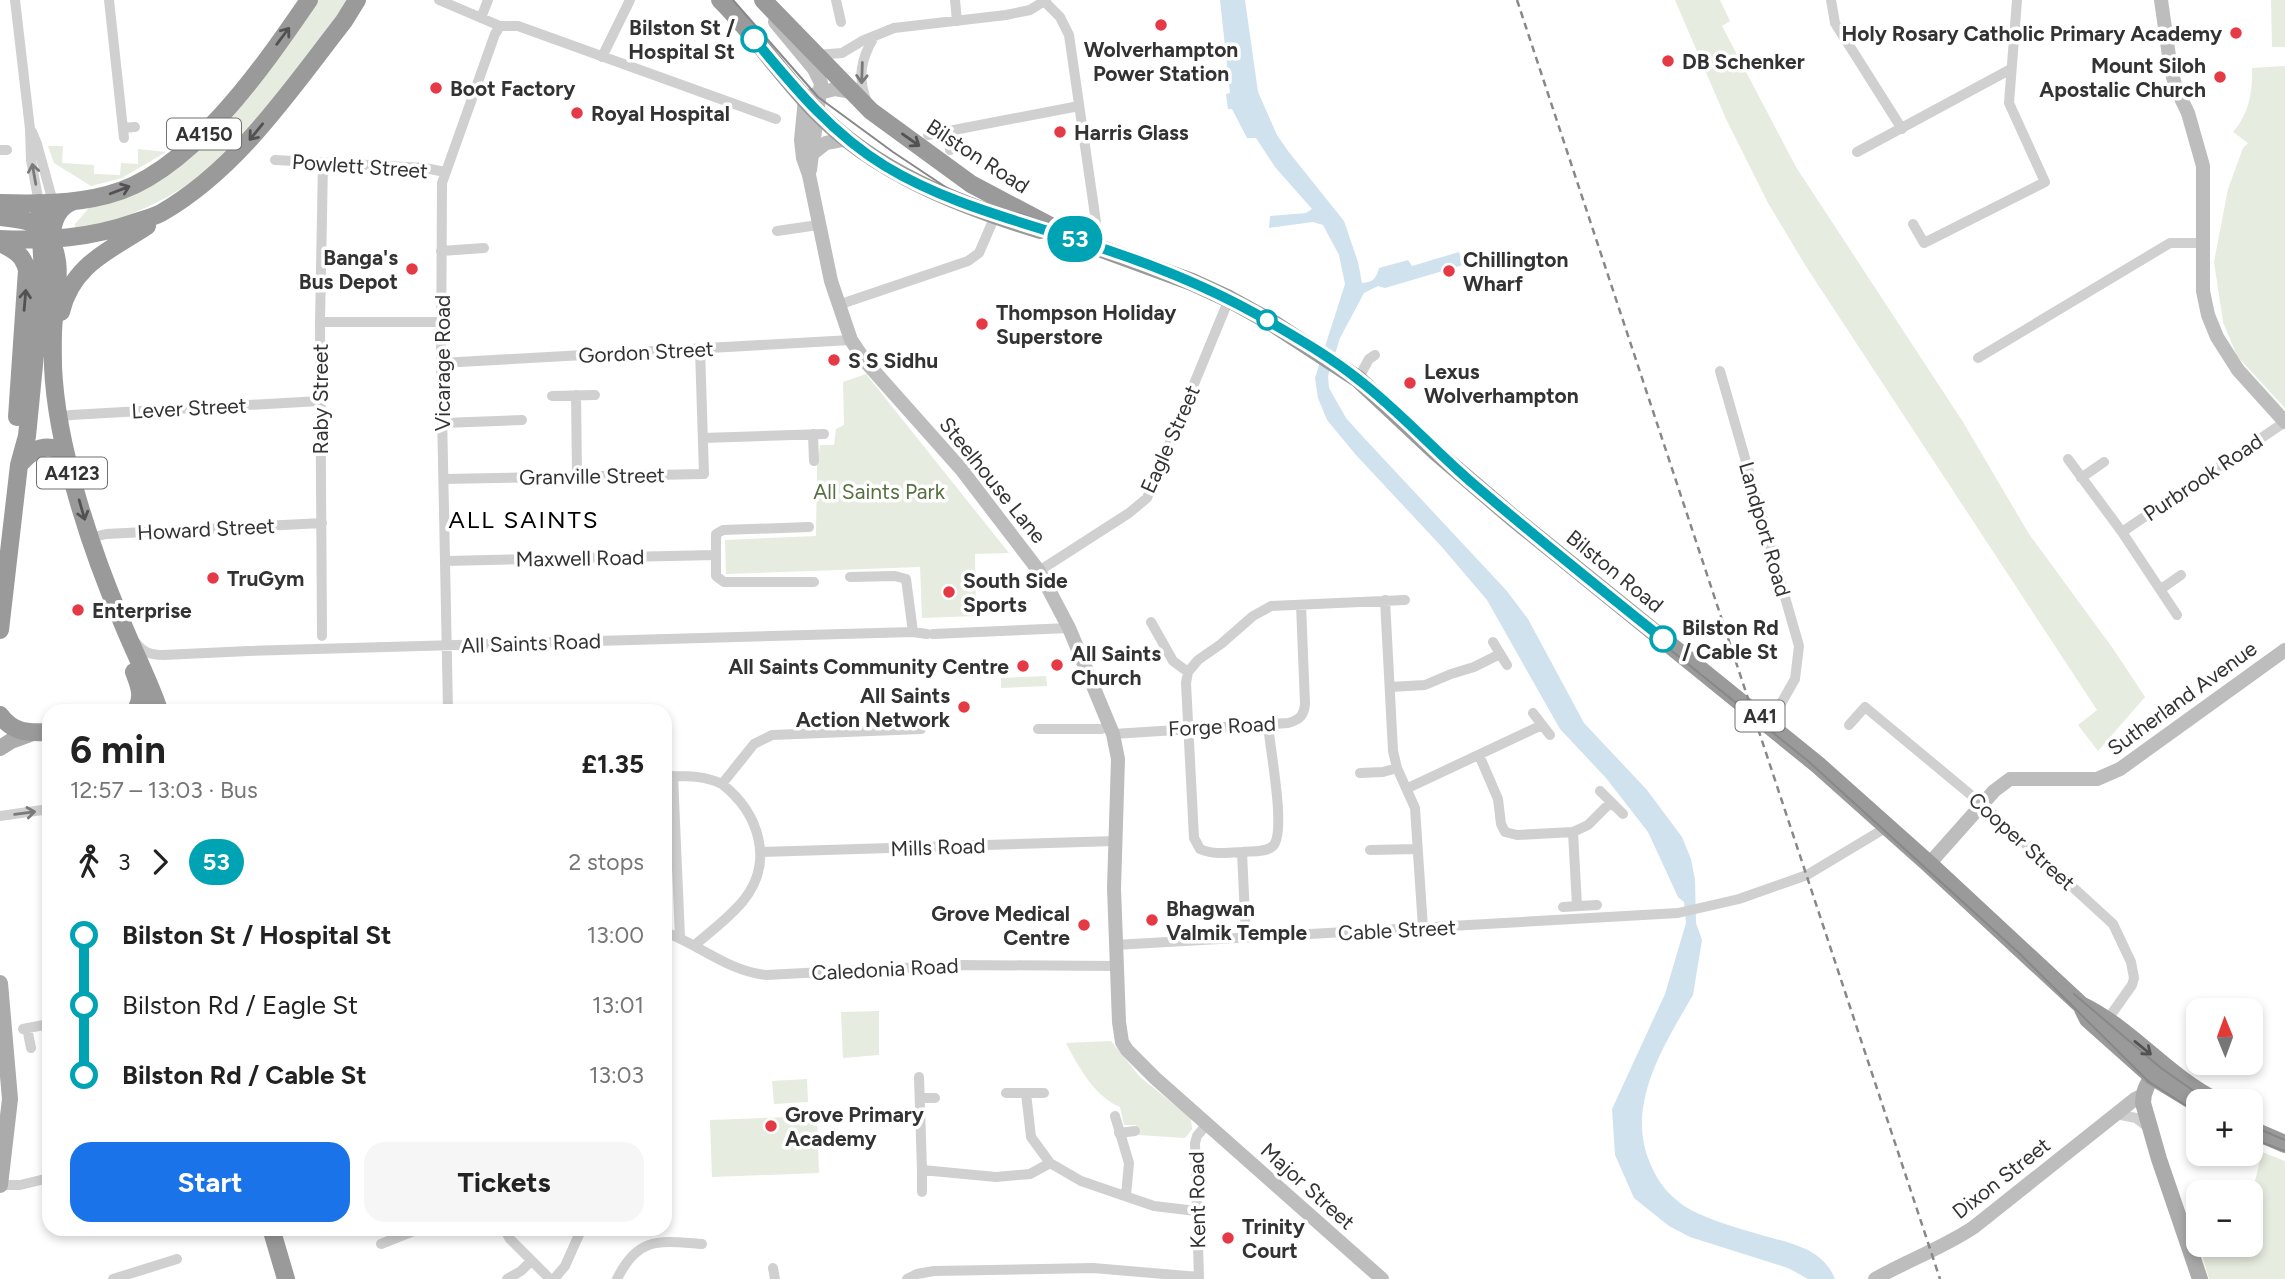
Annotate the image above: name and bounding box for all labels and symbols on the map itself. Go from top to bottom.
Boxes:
place label: Bilston St / Hospital St [628,15,735,64]
marker: Wolverhampton Power Station [1153,17,1169,33]
place label: Holy Rosary Catholic Primary Academy [1842,21,2223,46]
marker: Holy Rosary Catholic Primary Academy [2228,25,2244,41]
marker: Bilston St / Hospital St [741,26,767,52]
one-way arrow [275,27,290,46]
place label: Wolverhampton Power Station [1084,37,1238,86]
place label: DB Schenker [1682,49,1805,74]
marker: DB Schenker [1660,53,1676,69]
place label: Mount Siloh Apostalic Church [2039,53,2206,102]
one-way arrow [855,61,869,84]
marker: Mount Siloh Apostalic Church [2212,69,2228,85]
place label: Boot Factory [450,76,576,101]
marker: Boot Factory [428,80,444,96]
place label: Royal Hospital [591,101,730,126]
marker: Royal Hospital [569,105,585,121]
street label: Bilston Road [922,114,1034,198]
road number: A4150 [167,118,241,150]
place label: Harris Glass [1074,120,1189,145]
one-way arrow [248,122,264,140]
marker: Harris Glass [1052,124,1068,140]
one-way arrow [901,133,920,147]
street label: Powlett Street [291,149,429,183]
one-way arrow [27,163,40,186]
one-way arrow [109,183,131,196]
line badge: 53 [1044,216,1106,262]
place label: Banga's Bus Depot [299,245,398,294]
place label: Chillington Wharf [1463,247,1568,296]
marker: Banga's Bus Depot [404,261,420,277]
marker: Chillington Wharf [1441,263,1457,279]
one-way arrow [19,289,32,311]
street label: Vicarage Road [430,295,455,431]
place label: Thompson Holiday Superstore [996,300,1177,349]
unlabelled marker [1257,310,1277,330]
marker: Thompson Holiday Superstore [974,316,990,332]
street label: Gordon Street [578,336,714,368]
street label: Raby Street [308,343,333,454]
place label: S S Sidhu [848,348,938,373]
marker: S S Sidhu [826,352,842,368]
place label: Lexus Wolverhampton [1424,359,1579,408]
marker: Lexus Wolverhampton [1402,375,1418,391]
street label: Eagle Street [1135,381,1205,497]
street label: Lever Street [131,392,247,424]
street label: Steelhouse Lane [934,412,1052,548]
street label: Purbrook Road [2139,428,2267,526]
road number: A4123 [37,458,107,488]
street label: Landport Road [1734,459,1796,599]
street label: Granville Street [519,462,665,490]
park label: All Saints Park [813,479,946,504]
one-way arrow [77,498,90,520]
district label: ALL SAINTS [448,505,600,534]
street label: Howard Street [136,513,276,545]
street label: Bilston Road [1562,524,1668,618]
street label: Maxwell Road [515,544,645,572]
place label: TruGym [227,566,304,591]
place label: South Side Sports [963,568,1068,617]
marker: TruGym [205,570,221,586]
marker: South Side Sports [941,584,957,600]
place label: Enterprise [92,598,192,623]
marker: Enterprise [70,602,86,618]
place label: Bilston Rd / Cable St [1682,615,1779,664]
marker: Bilston Rd / Cable St [1650,626,1676,652]
street label: All Saints Road [461,628,601,658]
street label: Sutherland Avenue [2102,635,2262,761]
place label: All Saints Church [1071,641,1161,690]
place label: All Saints Community Centre [728,654,1009,679]
marker: All Saints Church [1049,657,1065,673]
marker: All Saints Community Centre [1015,658,1031,674]
place label: All Saints Action Network [796,683,951,732]
marker: All Saints Action Network [956,699,972,715]
road number: A41 [1736,701,1784,732]
street label: Forge Road [1167,711,1277,741]
street label: Cooper Street [1964,787,2080,895]
one-way arrow [13,806,35,819]
street label: Mills Road [890,833,986,861]
place label: Bhagwan Valmik Temple [1166,896,1307,945]
place label: Grove Medical Centre [931,901,1070,950]
marker: Bhagwan Valmik Temple [1144,912,1160,928]
street label: Cable Street [1337,914,1457,946]
marker: Grove Medical Centre [1076,917,1092,933]
street label: Caledonia Road [811,953,959,985]
north arrow [2186,998,2263,1074]
one-way arrow [2134,1041,2152,1056]
place label: Grove Primary Academy [785,1102,925,1151]
marker: Grove Primary Academy [763,1118,779,1134]
street label: Dixon Street [1947,1132,2055,1224]
street label: Major Street [1256,1137,1360,1235]
street label: Kent Road [1184,1151,1210,1249]
place label: Trinity Court [1242,1214,1306,1263]
marker: Trinity Court [1220,1230,1236,1246]

